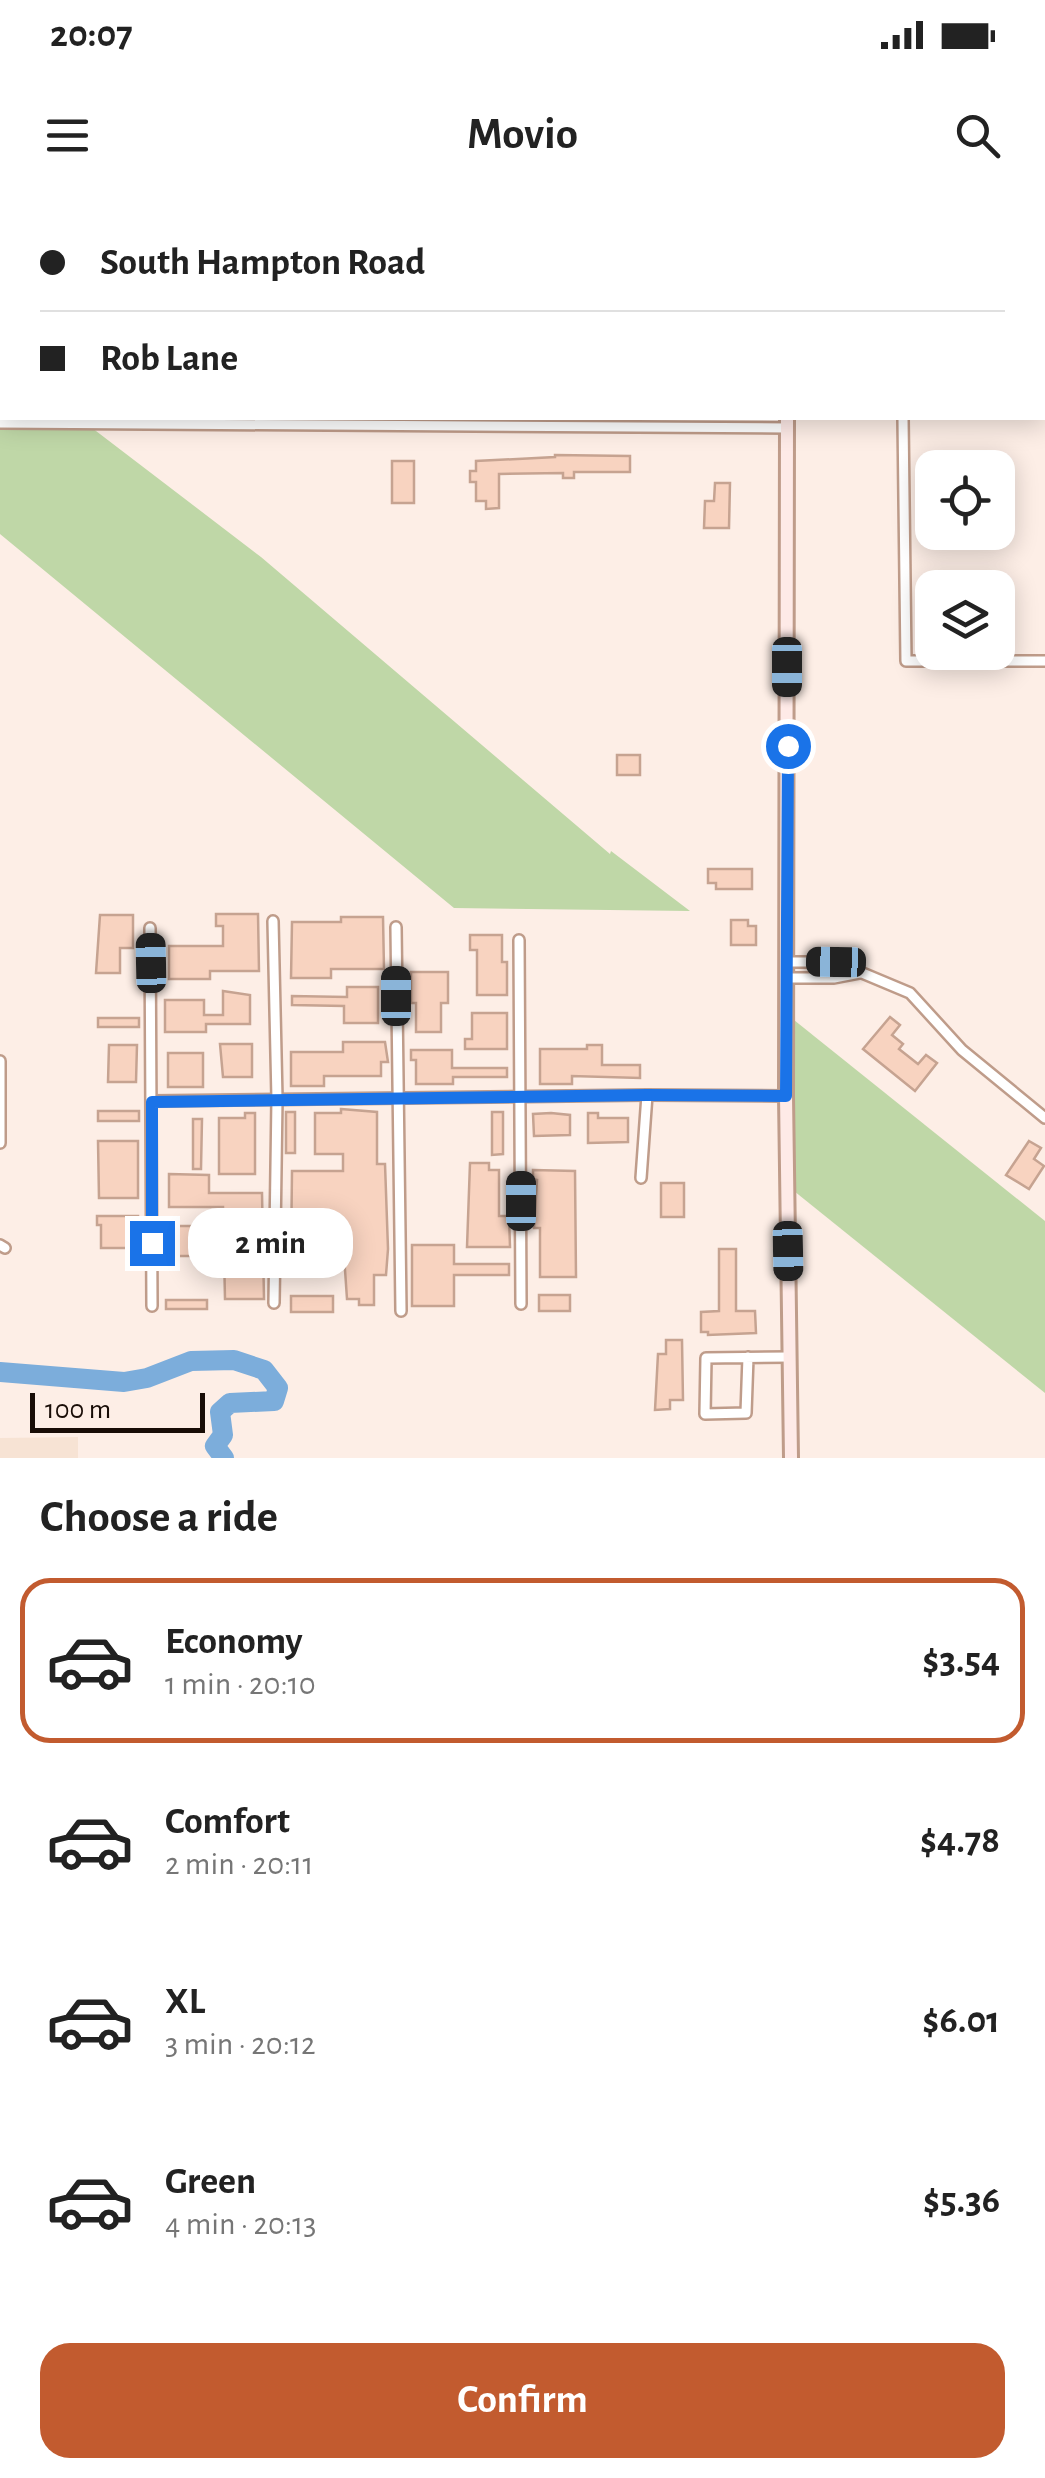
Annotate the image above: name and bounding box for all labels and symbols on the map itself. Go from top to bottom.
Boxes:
car [772,637,802,697]
route start [766,724,811,769]
car [135,933,167,993]
car [806,946,866,978]
car [381,966,411,1026]
car [506,1171,536,1231]
callout: 2 min [187,1208,352,1278]
route end [130,1221,175,1266]
car [772,1221,804,1281]
scale bar [30,1388,205,1432]

